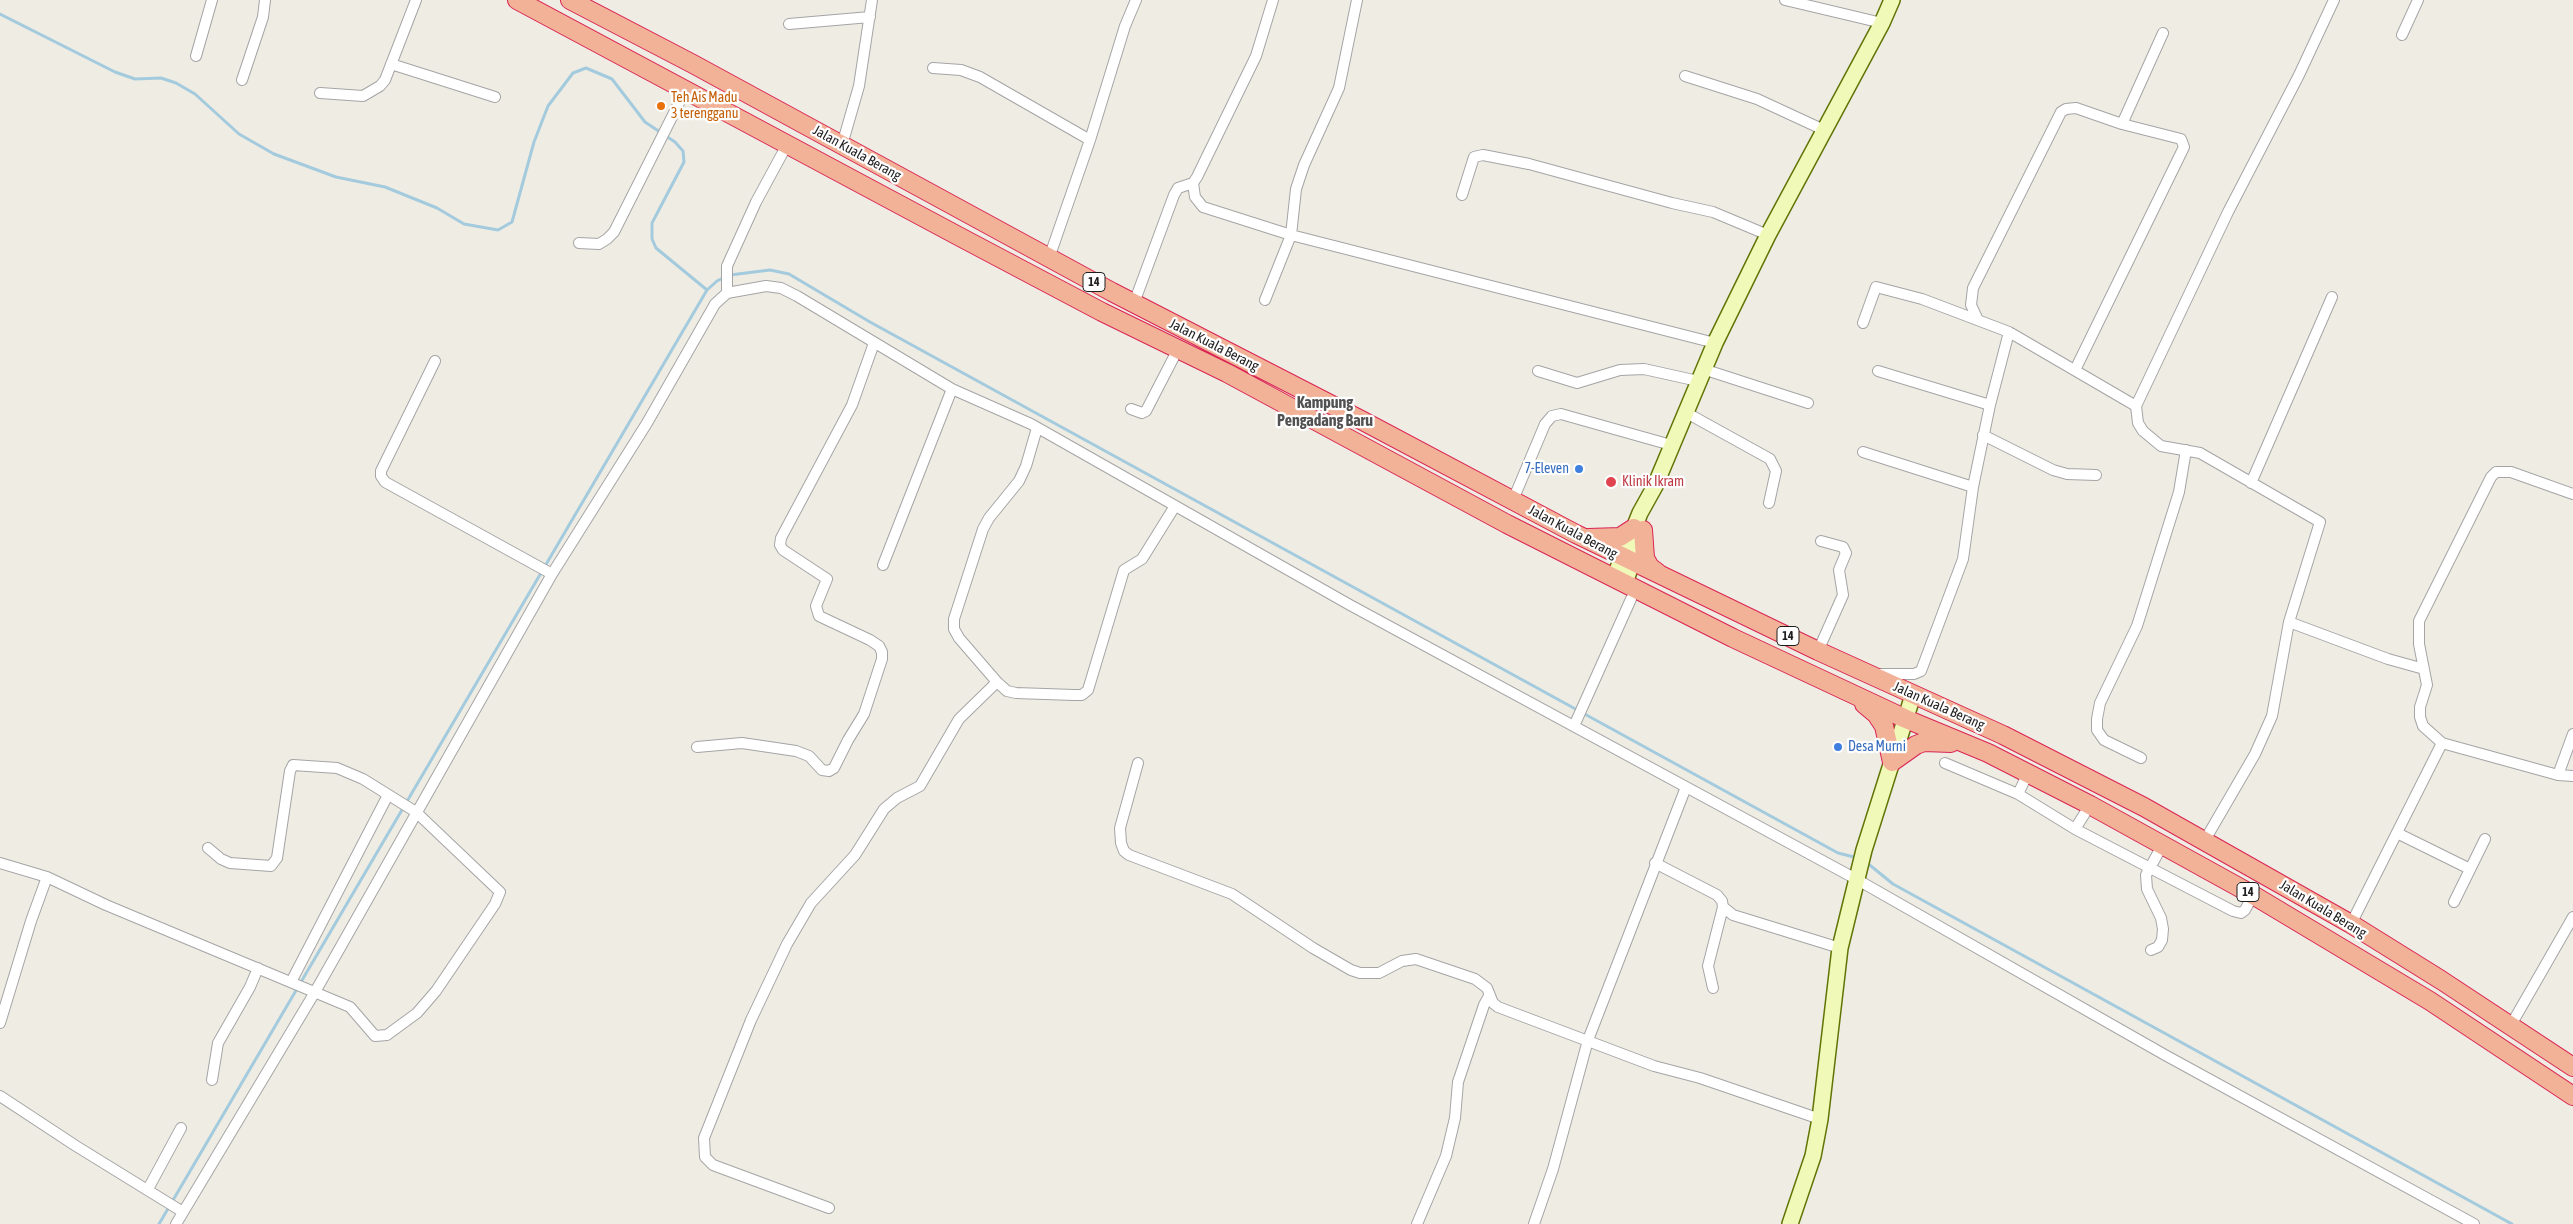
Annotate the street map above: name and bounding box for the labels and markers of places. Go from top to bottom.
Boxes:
place label: Teh Ais Madu 3 terengganu [671,90,739,122]
marker: Teh Ais Madu 3 terengganu [655,100,667,112]
place label: 7-Eleven [1524,461,1569,477]
marker: 7-Eleven [1573,463,1585,475]
place label: Klinik Ikram [1622,474,1684,490]
marker: Klinik Ikram [1604,475,1618,489]
place label: Desa Murni [1848,739,1906,755]
marker: Desa Murni [1832,741,1844,753]

